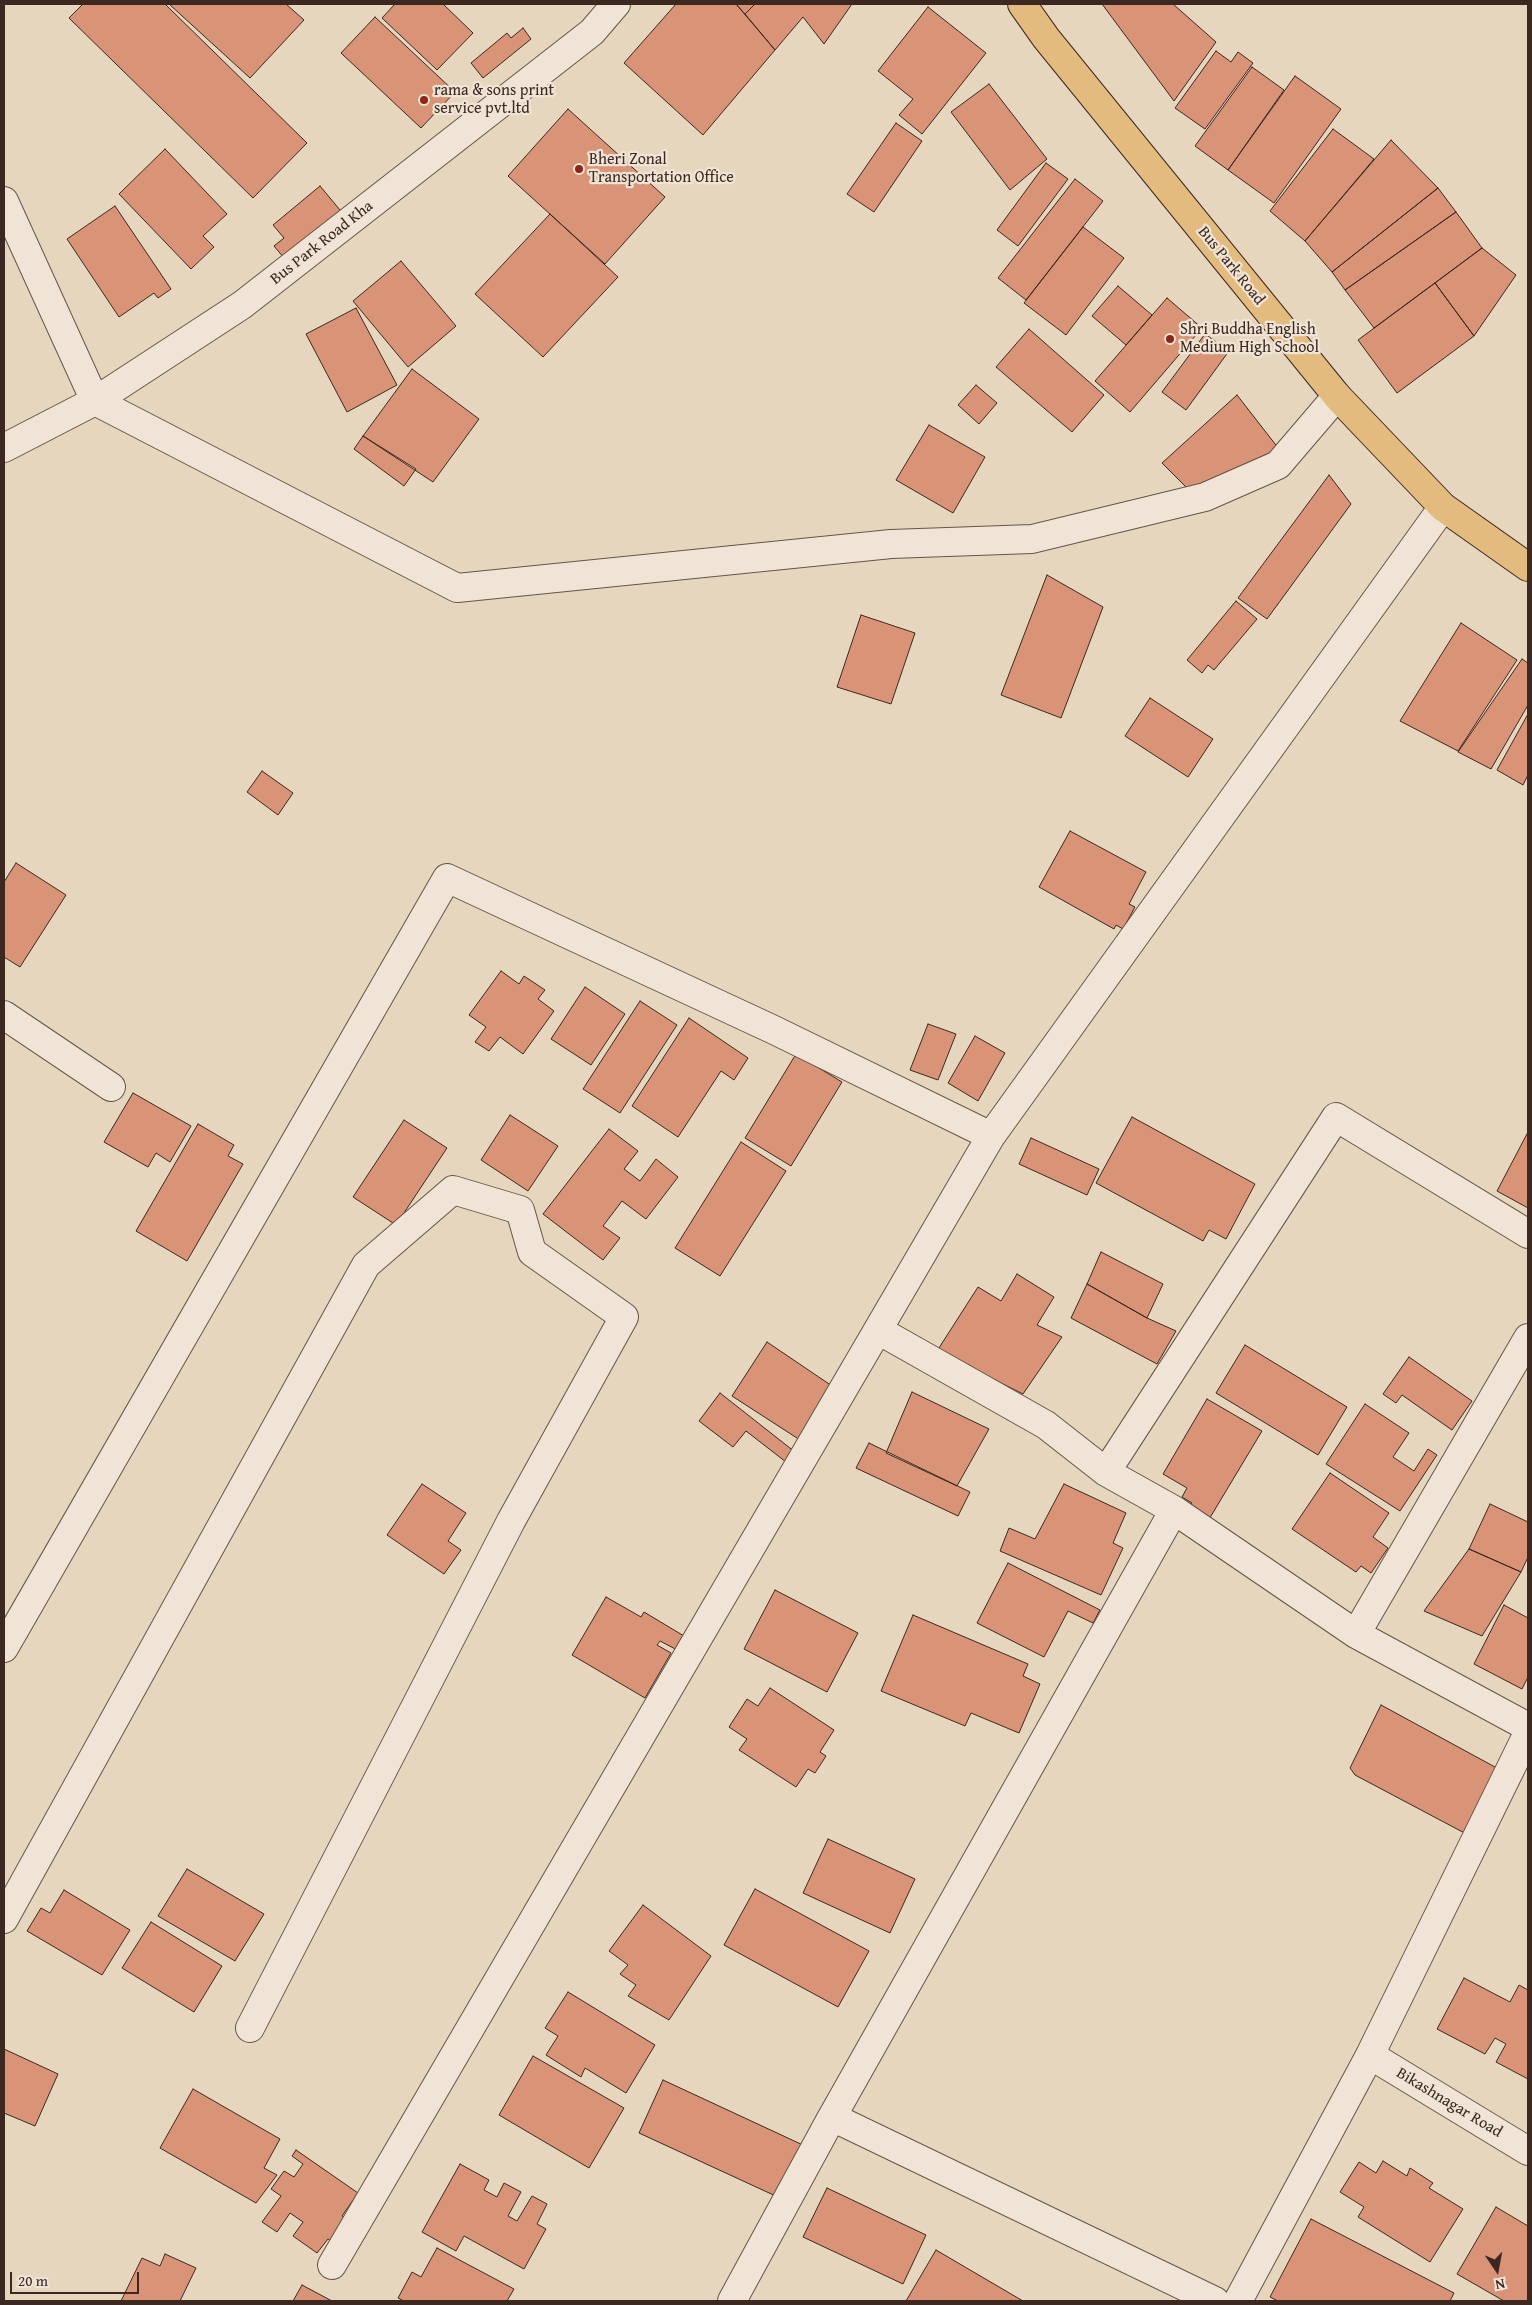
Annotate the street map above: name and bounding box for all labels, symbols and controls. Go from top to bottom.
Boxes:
place label: rama & sons print service pvt.ltd [434,81,554,119]
marker: rama & sons print service pvt.ltd [418,94,430,106]
place label: Bheri Zonal Transportation Office [589,150,734,188]
marker: Bheri Zonal Transportation Office [573,163,585,175]
street label: Bus Park Road Kha [267,197,377,289]
street label: Bus Park Road [1193,223,1269,309]
place label: Shri Buddha English Medium High School [1180,320,1319,358]
marker: Shri Buddha English Medium High School [1164,333,1176,345]
street label: Bikashnagar Road [1393,2064,1505,2142]
north arrow [1472,2245,1522,2295]
scale bar [12,2262,141,2294]
text: 20 m [18,2270,48,2291]
text: N [1493,2274,1507,2295]

